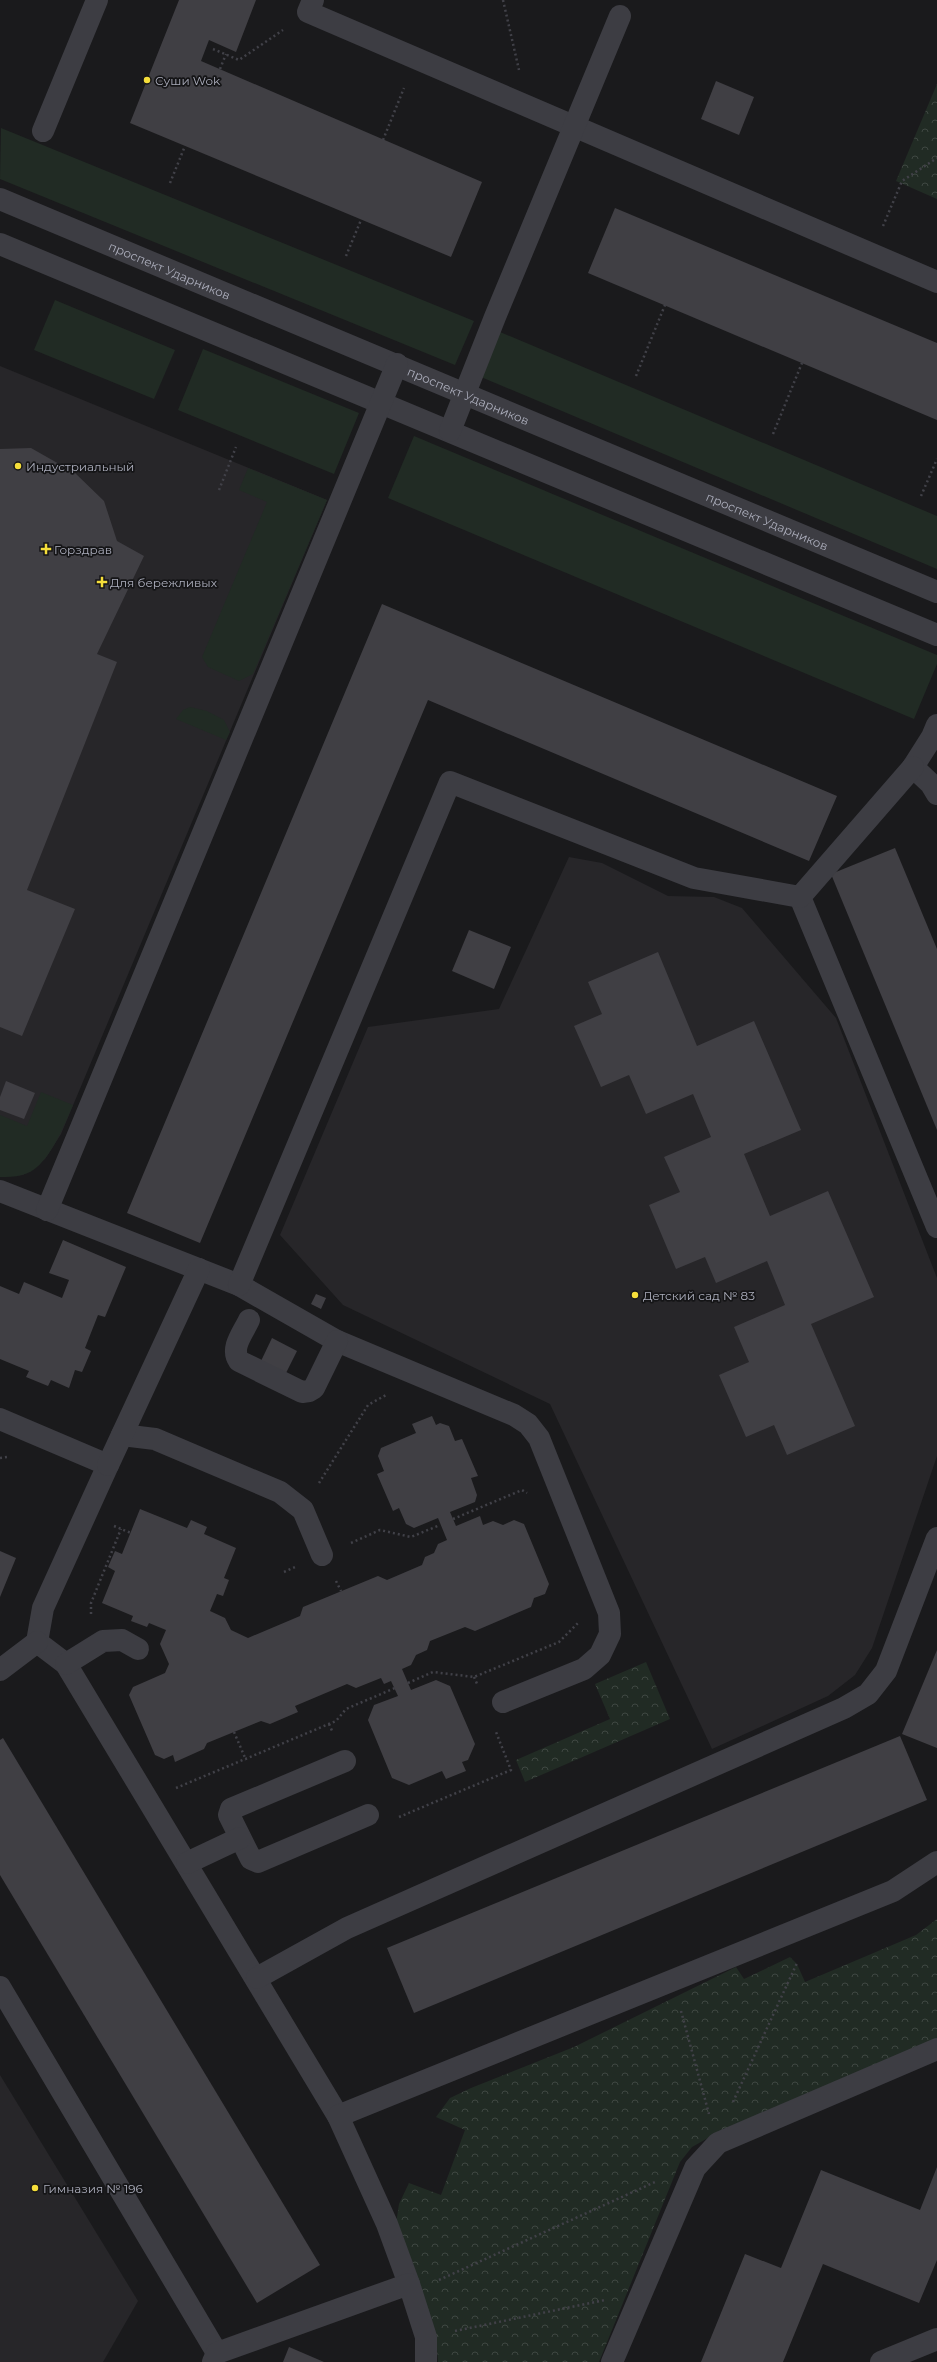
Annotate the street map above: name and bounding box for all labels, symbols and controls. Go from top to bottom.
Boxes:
place label: Суши Wok [155,73,221,88]
marker: Суши Wok [142,75,152,85]
street label: проспект Ударников [106,238,233,302]
street label: проспект Ударников [405,363,532,428]
place label: Индустриальный [26,459,134,474]
marker: Индустриальный [13,461,23,471]
street label: проспект Ударников [704,489,830,553]
place label: Горздрав [54,542,112,557]
marker: Горздрав [41,544,51,554]
place label: Для бережливых [110,575,218,590]
marker: Для бережливых [97,577,107,587]
place label: Детский сад № 83 [643,1288,755,1303]
marker: Детский сад № 83 [630,1290,640,1300]
place label: Гимназия № 196 [43,2181,143,2196]
marker: Гимназия № 196 [30,2183,40,2193]

